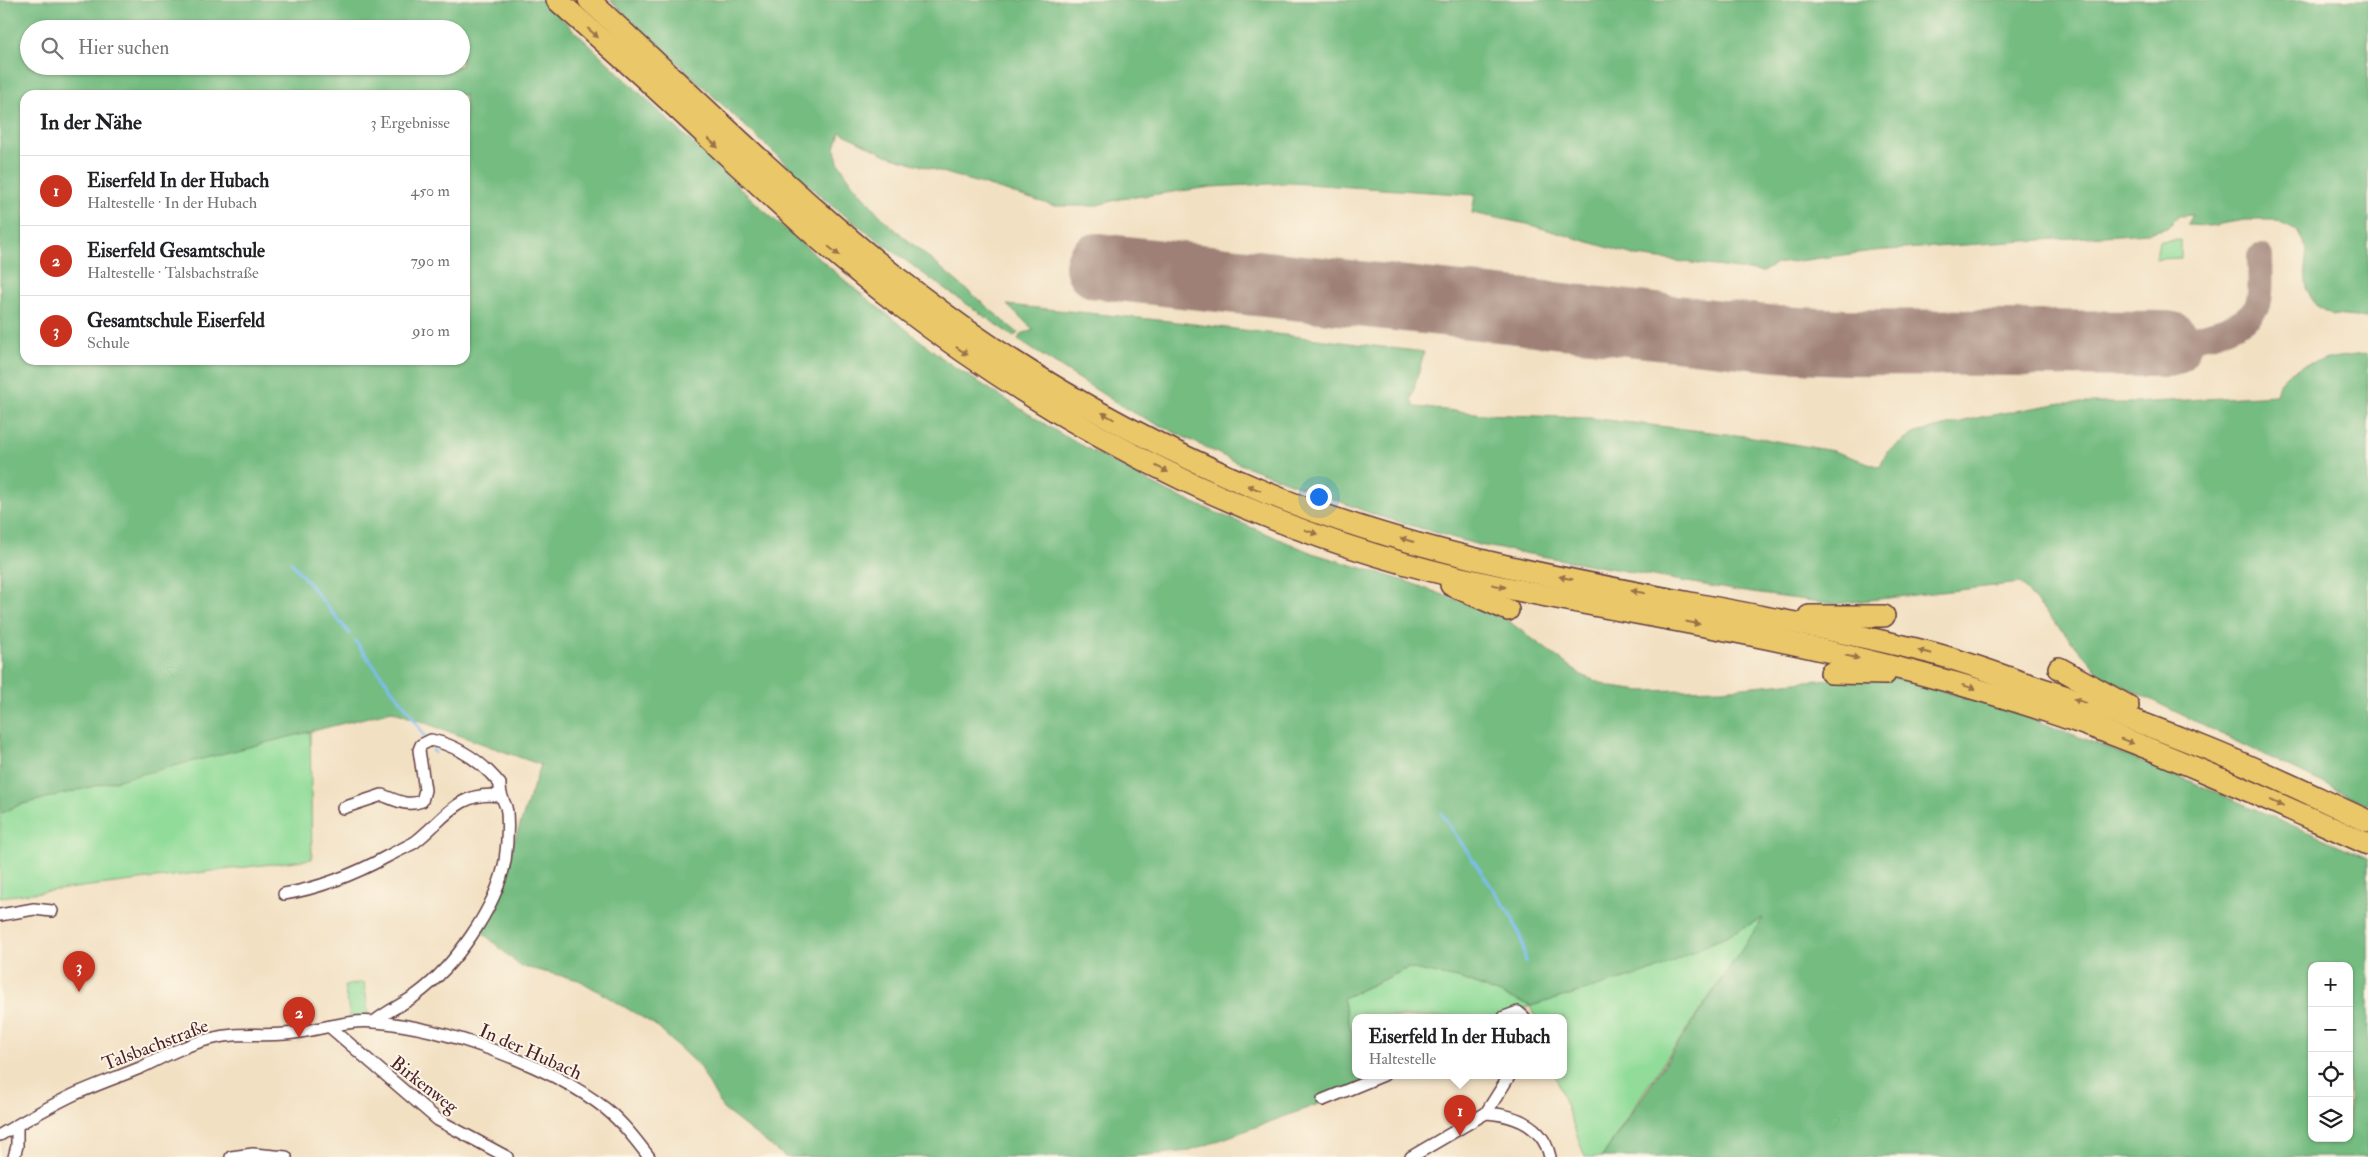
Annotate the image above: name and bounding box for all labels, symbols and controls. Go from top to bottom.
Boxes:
search box [20,20,470,75]
one-way arrow [587,27,600,38]
icon: search [38,34,66,62]
text: Hier suchen [78,36,169,60]
text: In der Nähe [40,109,142,136]
text: 3 Ergebnisse [370,113,450,133]
one-way arrow [706,137,718,149]
text: Eiserfeld In der Hubach [87,169,269,193]
text: 1 [53,181,59,201]
text: 450 m [411,181,450,201]
text: Haltestelle · In der Hubach [87,193,257,213]
text: Eiserfeld Gesamtschule [87,239,265,263]
one-way arrow [827,246,840,257]
text: 2 [52,251,60,271]
text: 790 m [410,251,450,271]
text: Haltestelle · Talsbachstraße [87,263,259,283]
text: Gesamtschule Eiserfeld [87,309,265,333]
text: 3 [53,321,59,341]
text: 910 m [412,321,450,341]
text: Schule [87,333,130,353]
one-way arrow [955,346,969,356]
one-way arrow [1101,412,1116,420]
one-way arrow [1154,465,1169,473]
one-way arrow [1247,483,1261,491]
your location [1306,484,1332,510]
one-way arrow [1304,528,1319,536]
one-way arrow [1400,536,1415,544]
one-way arrow [1557,573,1573,581]
one-way arrow [1492,582,1507,590]
one-way arrow [1630,588,1646,596]
one-way arrow [1685,619,1700,627]
one-way arrow [1917,648,1932,656]
one-way arrow [1844,653,1859,661]
one-way arrow [1961,684,1976,692]
one-way arrow [2072,697,2087,704]
one-way arrow [2119,738,2134,745]
one-way arrow [2270,800,2284,808]
pin: 3 [63,951,95,992]
map controls [2308,962,2353,1142]
button: + [2308,962,2353,1007]
pin: 2 [283,997,315,1038]
button: − [2308,1007,2353,1052]
street label: Talsbachstraße [99,1014,212,1076]
popup [1352,1014,1567,1079]
street label: In der Hubach [476,1019,586,1085]
text: Eiserfeld In der Hubach [1368,1025,1551,1049]
text: Haltestelle [1368,1049,1436,1069]
street label: Birkenweg [386,1051,464,1119]
button: locate [2308,1052,2353,1097]
pin: 1 [1444,1095,1476,1136]
button: layers [2308,1097,2353,1142]

